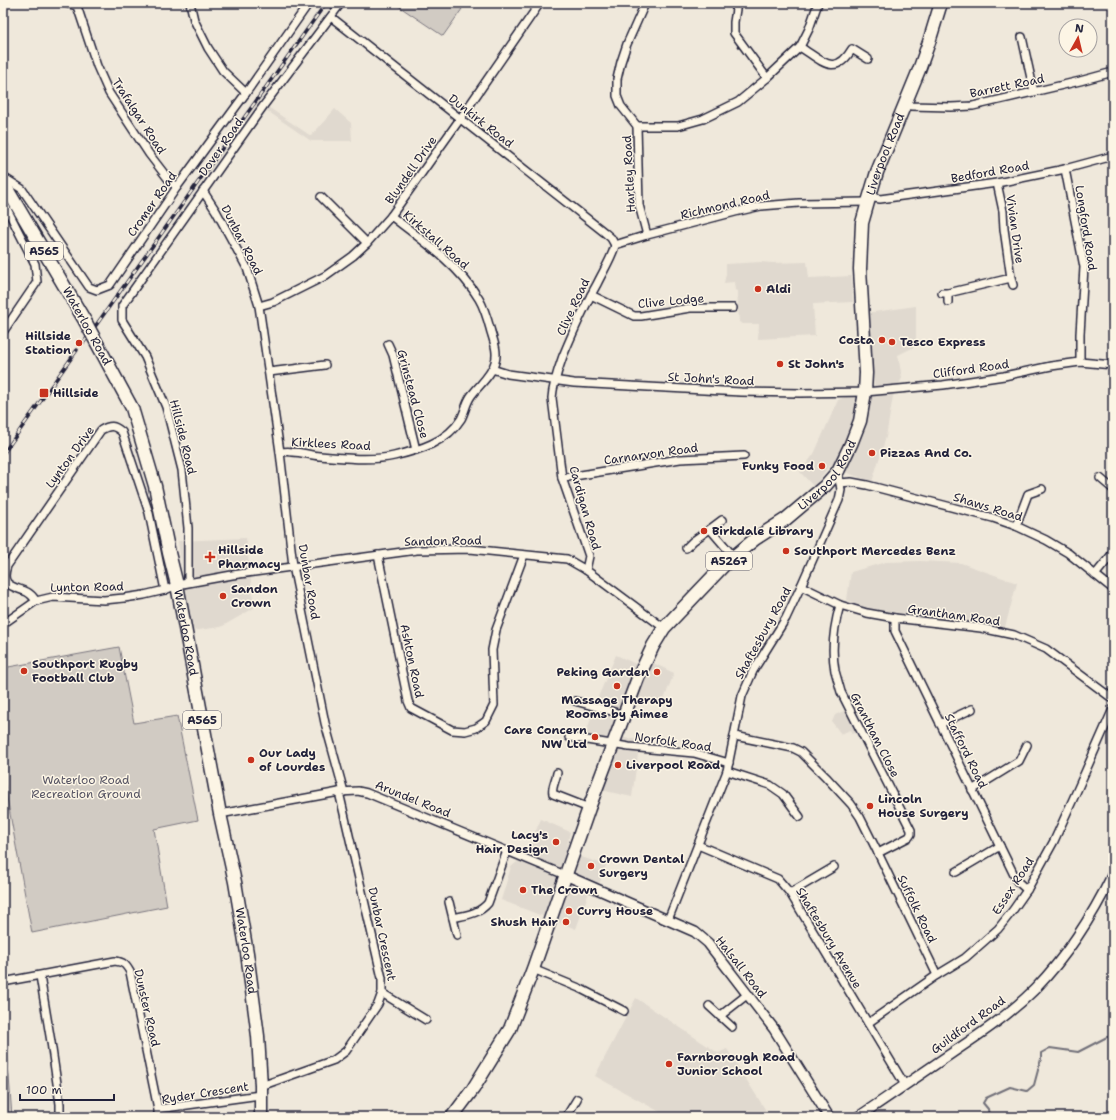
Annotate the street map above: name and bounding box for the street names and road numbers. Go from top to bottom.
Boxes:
street label: Barrett Road [968,70,1046,102]
street label: Trafalgar Road [108,75,170,157]
street label: Dunkirk Road [445,91,517,152]
street label: Liverpool Road [862,110,909,197]
street label: Dover Road [195,114,247,179]
street label: Blundell Drive [382,133,441,207]
street label: Hartley Road [619,134,639,213]
street label: Bedford Road [950,157,1031,187]
street label: Cromer Road [124,168,181,240]
street label: Longford Road [1071,184,1101,272]
street label: Richmond Road [679,187,772,223]
street label: Vivian Drive [1002,194,1028,265]
street label: Dunbar Road [218,202,267,278]
street label: Kirkstall Road [400,207,473,273]
road number: A565 [25,242,63,260]
street label: Clive Road [553,275,593,338]
street label: Waterloo Road [59,284,115,368]
street label: Clive Lodge [637,290,705,312]
street label: Grinstead Close [393,348,433,441]
street label: Clifford Road [932,356,1010,382]
street label: St John's Road [667,369,755,389]
street label: Hillside Road [166,398,200,476]
street label: Lynton Drive [42,423,98,491]
street label: Kirklees Road [291,434,372,454]
street label: Liverpool Road [794,437,860,514]
street label: Carnarvon Road [603,439,700,469]
street label: Cardigan Road [565,464,605,552]
street label: Shaws Road [951,489,1025,525]
street label: Sandon Road [404,532,482,550]
street label: Dunbar Road [294,543,324,621]
road number: A5267 [706,552,752,570]
street label: Lynton Road [50,578,124,596]
street label: Shaftesbury Road [731,584,795,682]
street label: Waterloo Road [170,588,202,677]
street label: Grantham Road [907,601,1002,629]
street label: Ashton Road [396,622,428,700]
street label: Grantham Close [847,690,903,780]
road number: A565 [183,711,221,729]
street label: Stafford Road [941,711,991,792]
street label: Norfolk Road [634,729,713,755]
street label: Arundel Road [373,777,454,822]
street label: Essex Road [988,854,1038,918]
street label: Suffolk Road [894,872,941,946]
street label: Shaftesbury Avenue [792,884,866,992]
street label: Dunbar Crescent [364,886,400,982]
street label: Waterloo Road [231,906,260,996]
street label: Halsall Road [712,933,770,1002]
street label: Dunster Road [130,968,164,1049]
street label: Guildford Road [928,992,1009,1057]
street label: Ryder Crescent [160,1078,250,1108]

